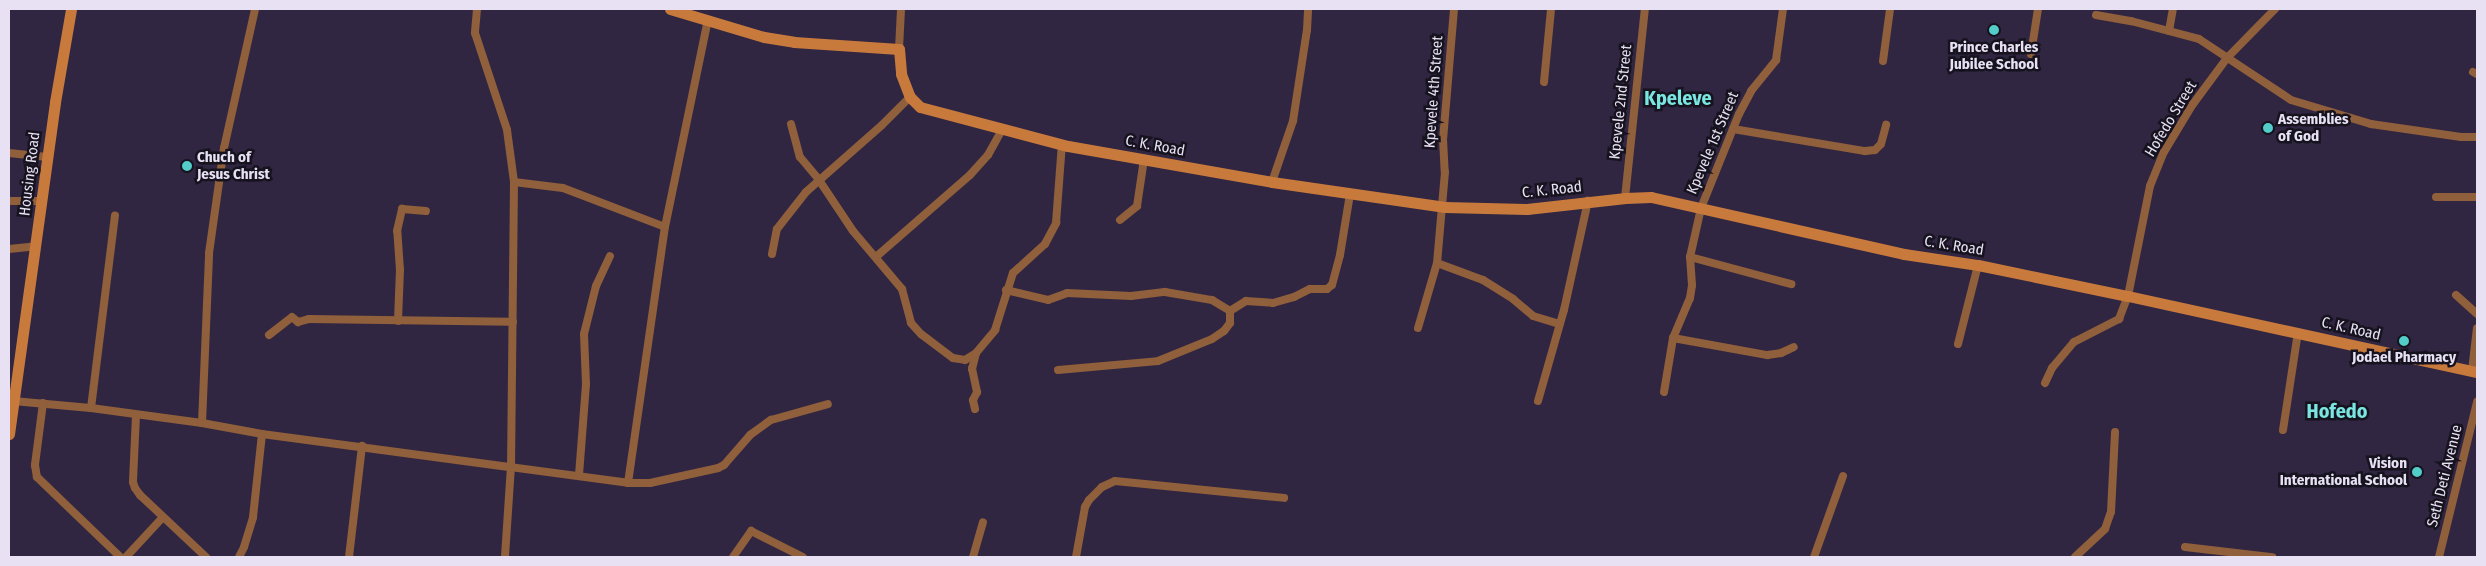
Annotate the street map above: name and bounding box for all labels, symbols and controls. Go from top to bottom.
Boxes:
marker: Prince Charles Jubilee School [1988,24,2000,36]
street label: Kpevele 4th Street [1421,35,1447,149]
place label: Prince Charles Jubilee School [1950,38,2038,73]
street label: Kpevele 2nd Street [1606,44,1636,160]
street label: Hofedo Street [2141,78,2201,160]
district label: Kpeleve [1644,86,1712,110]
street label: Kpevele 1st Street [1683,89,1743,197]
place label: Assemblies of God [2278,110,2349,145]
marker: Assemblies of God [2262,122,2274,134]
street label: Housing Road [16,131,44,217]
street label: C. K. Road [1124,132,1186,160]
place label: Chuch of Jesus Christ [197,148,270,183]
marker: Chuch of Jesus Christ [181,160,193,172]
street label: C. K. Road [1521,178,1583,202]
street label: C. K. Road [1923,232,1985,260]
street label: C. K. Road [2320,313,2382,345]
marker: Jodael Pharmacy [2398,335,2410,347]
place label: Jodael Pharmacy [2352,349,2456,367]
district label: Hofedo [2307,399,2367,423]
street label: Seth Deti Avenue [2424,423,2466,529]
place label: Vision International School [2280,454,2407,489]
marker: Vision International School [2411,466,2423,478]

